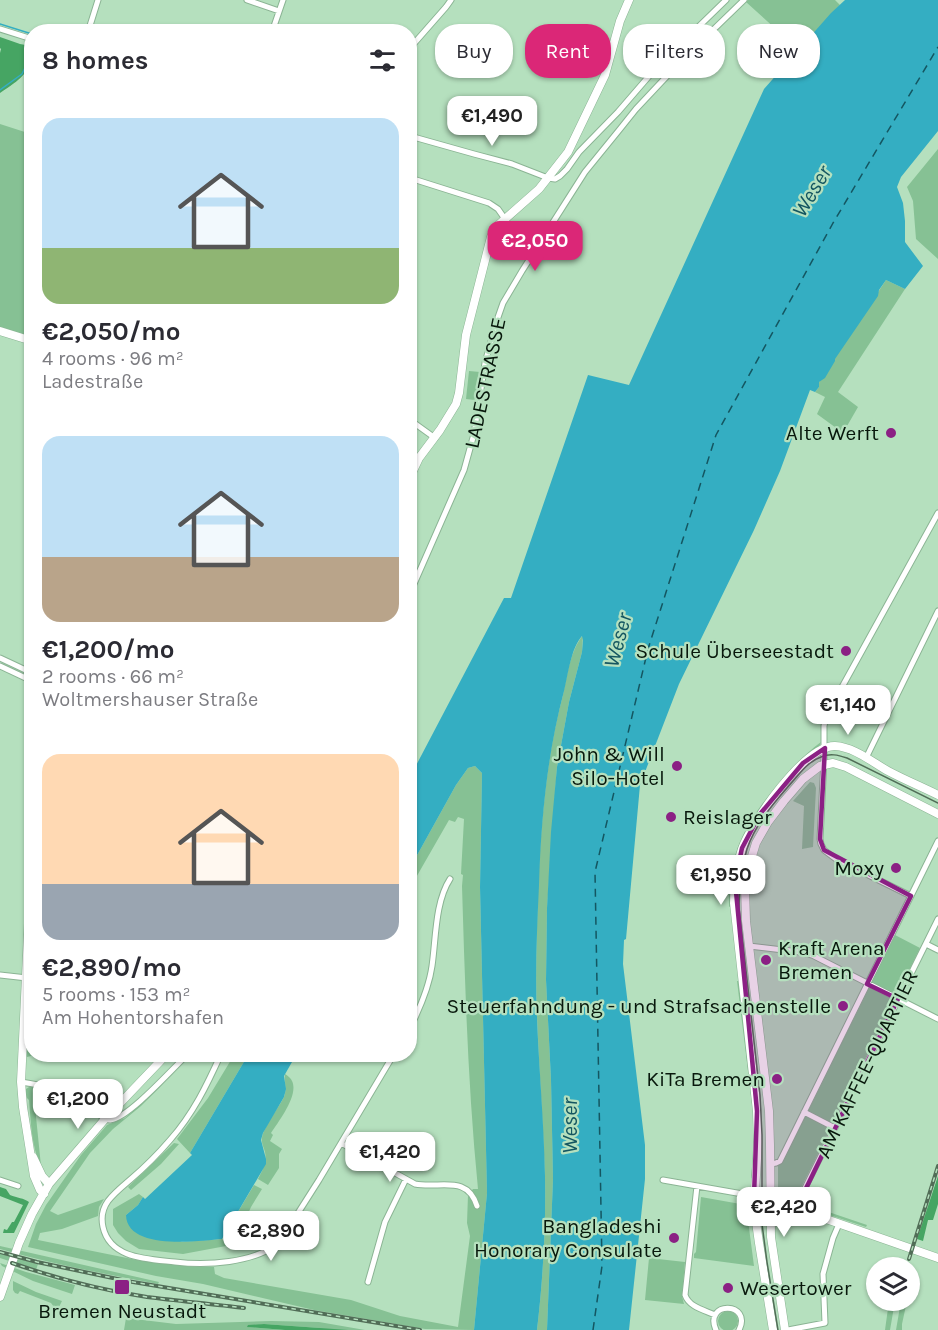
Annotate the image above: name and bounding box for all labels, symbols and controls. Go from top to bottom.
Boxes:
chip: Buy [435,24,513,78]
chip: Rent [525,24,611,78]
chip: Filters [623,24,725,78]
chip: New [737,24,820,78]
icon: filters [366,44,399,77]
text: 8 homes [42,45,148,76]
pin: €1,490 [443,96,541,147]
text: €1,490 [461,104,523,127]
icon: home [167,157,275,265]
water label: Weser [786,160,838,222]
pin: €2,050 [486,221,584,272]
text: €2,050 [502,229,568,252]
text: €2,050/mo [42,316,180,347]
street label: LADESTRASSE [459,316,511,450]
text: 4 rooms · 96 m² [42,347,184,370]
text: Ladestraße [42,370,143,393]
place label: Alte Werft [786,421,879,445]
marker: Alte Werft [884,426,898,440]
icon: home [167,475,275,583]
water label: Weser [598,609,638,670]
text: €1,200/mo [42,634,175,665]
place label: Schule Überseestadt [635,639,834,663]
marker: Schule Überseestadt [839,644,853,658]
text: 2 rooms · 66 m² [42,665,184,688]
pin: €1,140 [799,685,897,736]
text: Woltmershauser Straße [42,688,258,711]
text: €1,140 [820,693,876,716]
place label: John & Will Silo-Hotel [554,742,665,790]
marker: John & Will Silo-Hotel [670,759,684,773]
icon: home [167,793,275,901]
place label: Reislager [683,805,772,829]
marker: Reislager [664,810,678,824]
pin: €1,950 [672,855,770,906]
place label: Moxy [834,856,884,880]
marker: Moxy [889,861,903,875]
text: €1,950 [690,863,752,886]
place label: Kraft Arena Bremen [778,936,885,984]
text: €2,890/mo [42,952,182,983]
marker: Kraft Arena Bremen [759,953,773,967]
street label: AM KAFFEE-QUARTIER [811,966,923,1162]
text: 5 rooms · 153 m² [42,983,191,1006]
place label: Steuerfahndung - und Strafsachenstelle [446,994,831,1018]
marker: Steuerfahndung - und Strafsachenstelle [836,999,850,1013]
text: Am Hohentorshafen [42,1006,224,1029]
place label: KiTa Bremen [646,1067,765,1091]
marker: KiTa Bremen [770,1072,784,1086]
pin: €1,200 [29,1079,127,1130]
text: €1,200 [47,1087,109,1110]
water label: Weser [557,1097,583,1154]
pin: €1,420 [341,1132,439,1183]
text: €1,420 [359,1140,421,1163]
pin: €2,420 [735,1187,833,1238]
text: €2,420 [751,1195,817,1218]
pin: €2,890 [222,1211,320,1262]
place label: Bangladeshi Honorary Consulate [474,1214,662,1262]
text: €2,890 [237,1219,305,1242]
marker: Bangladeshi Honorary Consulate [667,1231,681,1245]
map controls [866,1257,920,1311]
button: layers [866,1257,920,1311]
place label: Wesertower [740,1276,852,1300]
marker: Bremen Neustadt [113,1278,131,1296]
marker: Wesertower [721,1281,735,1295]
place label: Bremen Neustadt [38,1299,206,1323]

